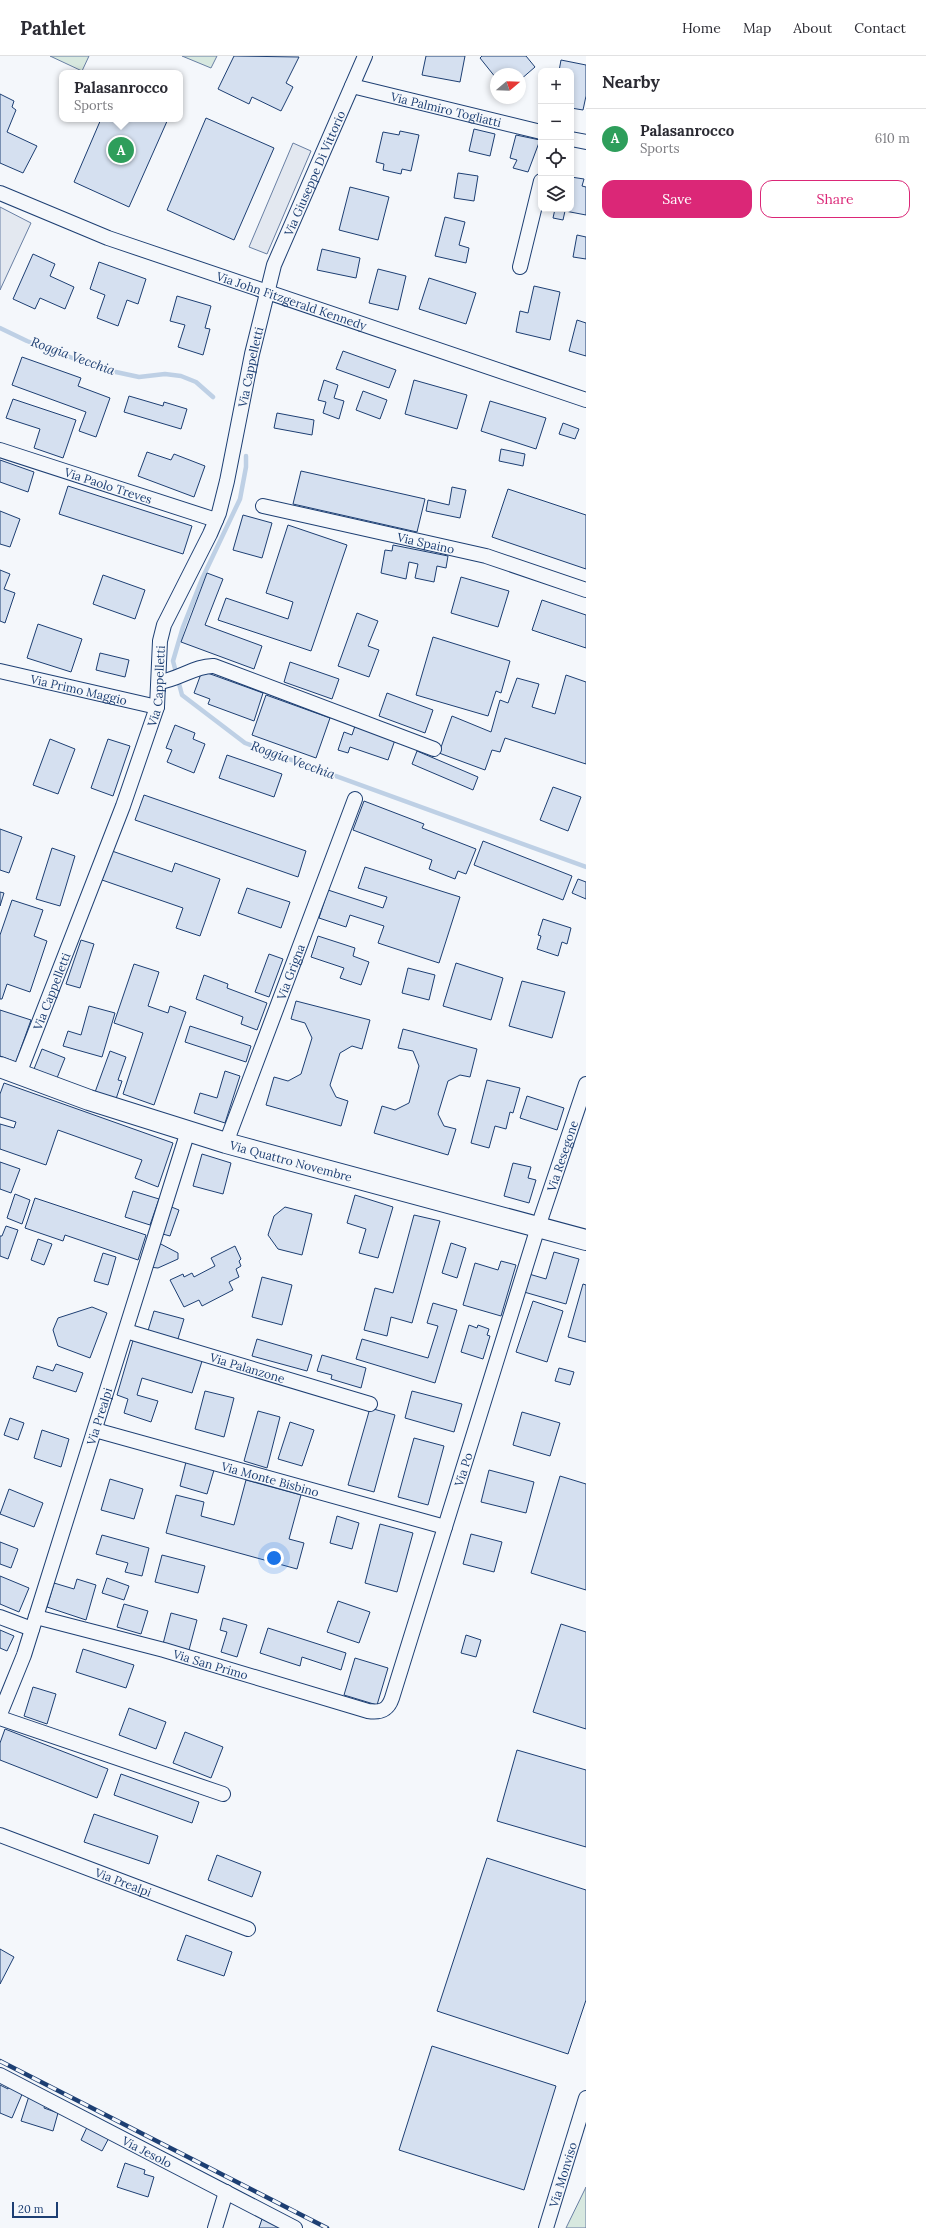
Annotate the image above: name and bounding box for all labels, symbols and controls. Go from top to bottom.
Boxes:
text: Pathlet [20,16,85,40]
text: Home [682,19,721,37]
text: Map [743,19,771,37]
text: About [793,19,832,37]
text: Contact [854,19,906,37]
north arrow [490,68,526,104]
map controls [538,68,574,212]
button: + [538,68,574,104]
popup [59,70,183,122]
text: Nearby [602,71,660,93]
text: Palasanrocco [74,78,168,97]
street label: Via Palmiro Togliatti [389,88,503,130]
text: Sports [74,97,113,114]
button: − [538,104,574,140]
street label: Via Giuseppe Di Vittorio [280,108,348,239]
text: Palasanrocco [640,121,734,140]
text: A [611,130,619,147]
text: 610 m [875,130,910,147]
pin: A [108,135,134,165]
button: locate [538,140,574,176]
text: Sports [640,140,679,157]
button: layers [538,176,574,212]
button: Save [602,180,752,218]
button: Share [760,180,910,218]
street label: Via John Fitzgerald Kennedy [214,268,369,333]
street label: Via Cappelletti [234,325,266,409]
water label: Roggia Vecchia [29,333,118,379]
street label: Via Paolo Treves [62,464,155,507]
street label: Via Spaino [395,529,456,556]
street label: Via Cappelletti [143,645,167,729]
street label: Via Primo Maggio [28,671,129,707]
water label: Roggia Vecchia [249,737,338,783]
street label: Via Grigna [273,942,308,1002]
street label: Via Cappelletti [29,950,73,1033]
street label: Via Resegone [543,1118,581,1194]
street label: Via Quattro Novembre [227,1137,354,1184]
street label: Via Palanzone [207,1349,287,1386]
street label: Via Prealpi [82,1386,115,1448]
street label: Via Po [450,1451,475,1489]
street label: Via Monte Bisbino [219,1458,321,1499]
your location [264,1548,284,1568]
street label: Via San Primo [171,1645,250,1682]
street label: Via Prealpi [92,1864,154,1899]
street label: Via Jesolo [119,2132,175,2171]
street label: Via Monviso [545,2140,580,2210]
scale bar [12,2200,58,2219]
text: 20 m [18,2202,43,2216]

